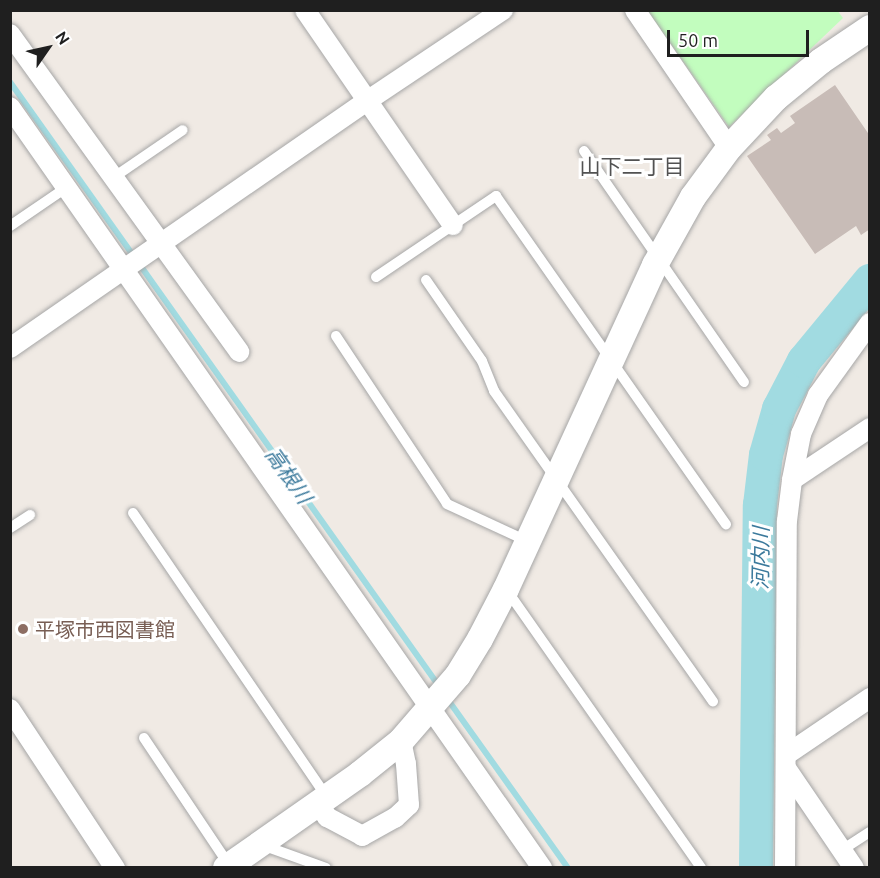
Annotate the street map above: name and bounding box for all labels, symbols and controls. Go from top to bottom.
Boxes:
north arrow [18,18,78,78]
scale bar [670,18,812,56]
text: N [52,28,74,48]
text: 50 m [678,30,718,50]
district label: 山下二丁目 [580,153,684,179]
water label: 高根川 [261,442,317,508]
water label: 河内川 [747,526,773,590]
place label: 平塚市西図書館 [35,617,175,641]
marker: 平塚市西図書館 [16,622,30,636]

